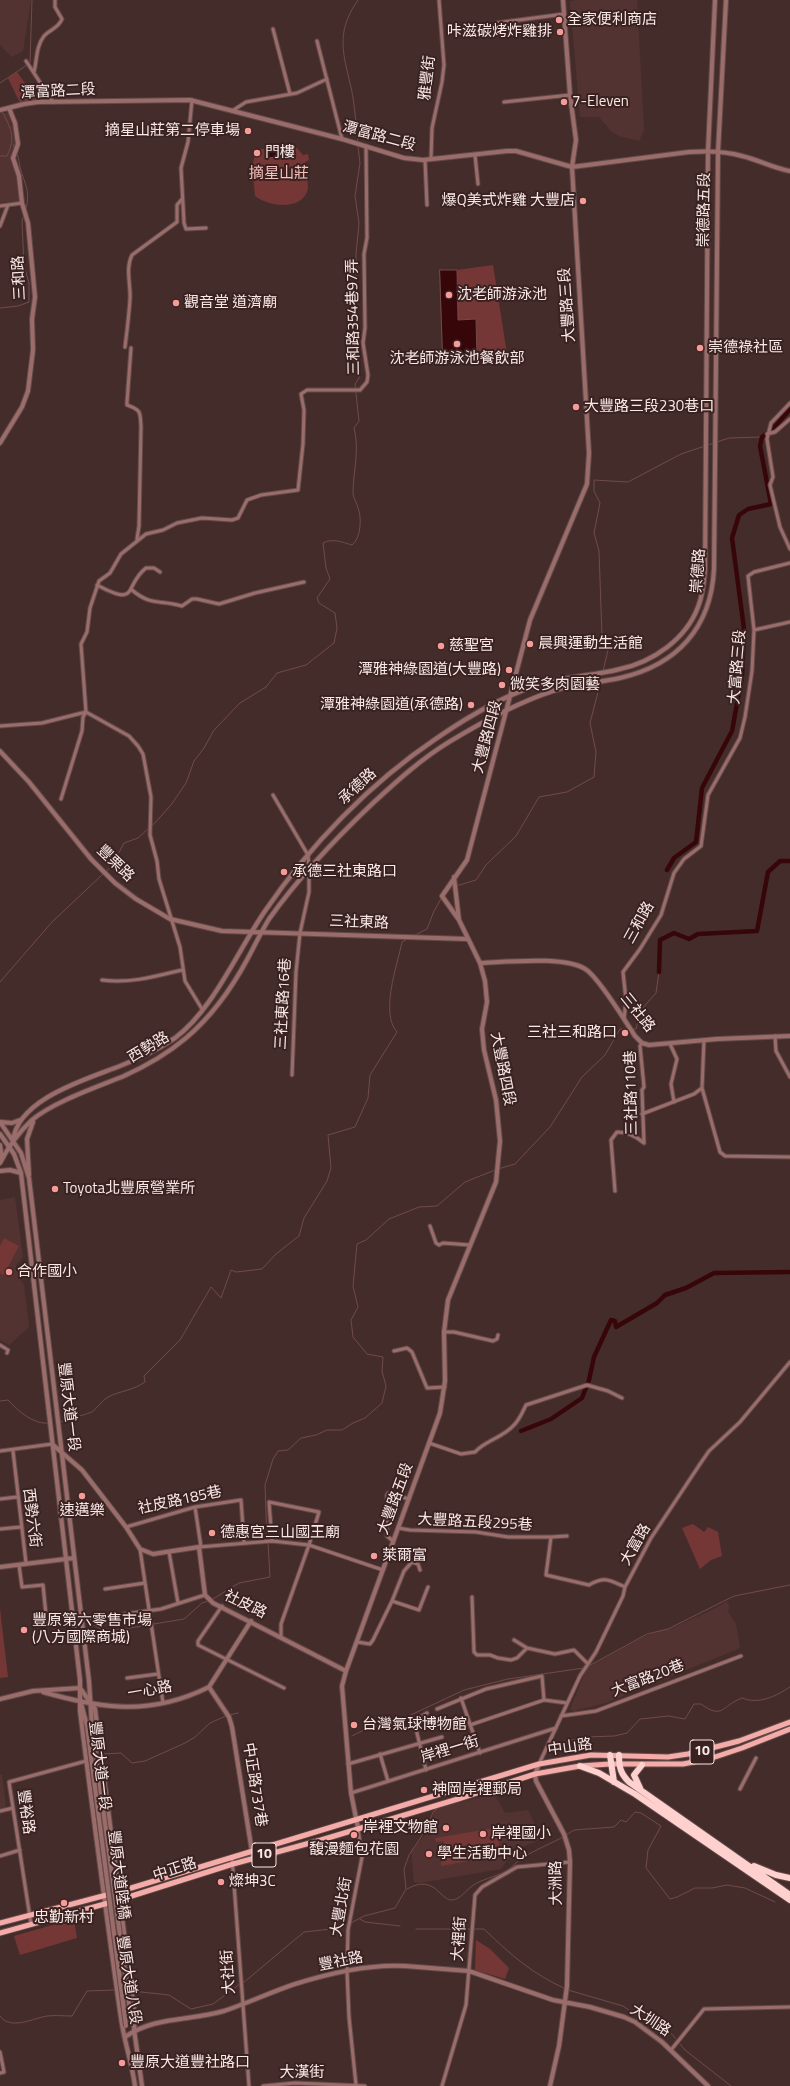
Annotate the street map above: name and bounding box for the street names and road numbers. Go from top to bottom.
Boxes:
street label: 雅豐街 [416,55,440,101]
street label: 潭富路二段 [20,81,96,103]
street label: 潭富路二段 [340,119,418,155]
street label: 崇德路五段 [695,172,715,248]
street label: 三和路 [10,255,30,301]
street label: 三和路354巷97弄 [344,258,364,376]
street label: 大豐路三段 [556,267,580,343]
street label: 崇德路 [688,548,710,594]
street label: 大富路三段 [726,629,750,705]
street label: 大豐路四段 [470,698,506,776]
street label: 承德路 [335,765,381,809]
street label: 豐栗路 [93,842,137,886]
street label: 三和路 [621,899,659,947]
street label: 三社東路 [329,913,389,933]
street label: 三社東路16巷 [273,958,295,1050]
street label: 三社路 [616,990,658,1036]
street label: 西勢路 [125,1029,173,1067]
street label: 大豐路四段 [486,1030,518,1108]
street label: 三社路110巷 [622,1050,642,1136]
street label: 豐原大道一段 [54,1361,82,1453]
street label: 大豐路五段 [375,1461,417,1537]
street label: 社皮路185巷 [136,1483,224,1519]
street label: 西勢六街 [18,1487,44,1549]
street label: 大豐路五段295巷 [417,1511,533,1535]
street label: 大富路 [617,1521,655,1569]
street label: 社皮路 [221,1587,269,1623]
street label: 大富路20巷 [609,1657,687,1701]
street label: 一心路 [126,1678,174,1704]
street label: 豐原大道一段 [85,1720,113,1812]
street label: 岸裡一街 [419,1733,481,1767]
street label: 中山路 [546,1736,594,1760]
road number: 10 [690,1740,714,1764]
street label: 中正路737巷 [238,1742,270,1828]
street label: 豐裕路 [13,1788,37,1836]
street label: 豐原大道陸橋 [104,1829,132,1921]
road number: 10 [252,1843,276,1867]
street label: 中正路 [151,1854,199,1886]
street label: 大洲路 [548,1860,566,1906]
street label: 大豐北街 [328,1876,356,1938]
street label: 大裡街 [449,1916,471,1962]
street label: 豐原大道八段 [112,1934,144,2026]
street label: 大社街 [218,1949,240,1995]
street label: 豐社路 [317,1949,365,1975]
street label: 大圳路 [626,2001,674,2041]
street label: 大漢街 [280,2064,324,2082]

